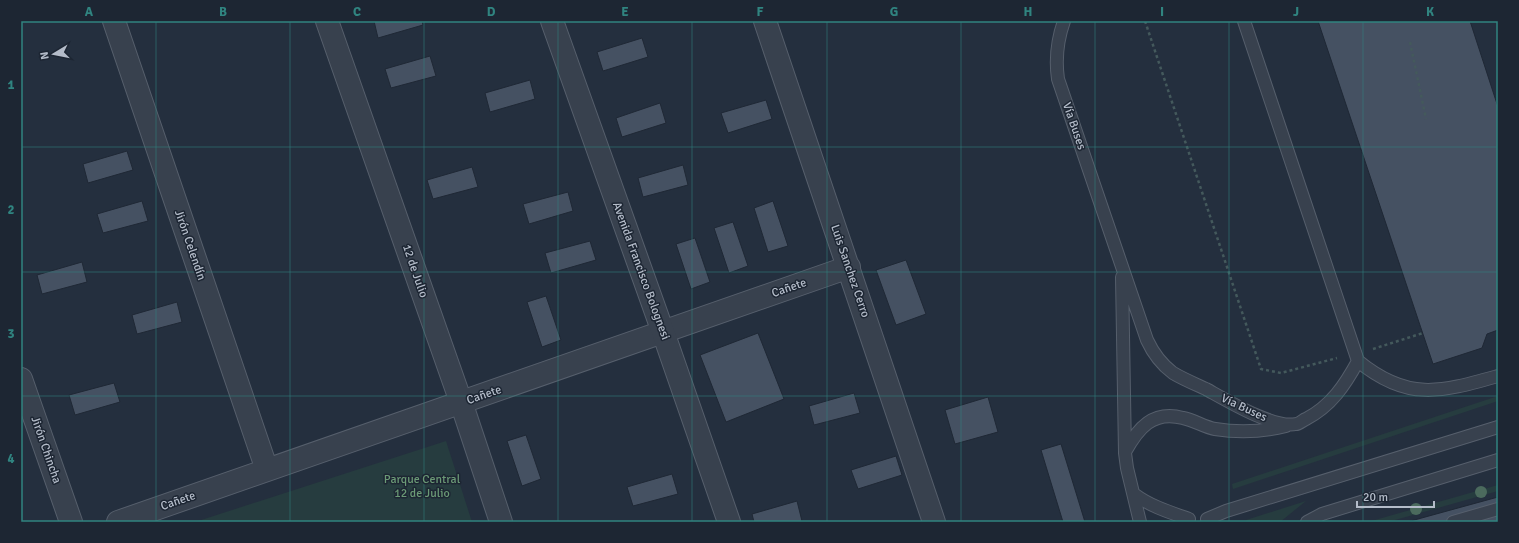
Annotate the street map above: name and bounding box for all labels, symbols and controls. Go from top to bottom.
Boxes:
text: A [85,4,94,20]
text: B [219,4,227,20]
text: C [353,4,361,20]
text: D [487,4,496,20]
text: E [621,4,629,20]
text: F [757,4,764,20]
text: G [890,4,898,20]
text: H [1024,4,1032,20]
text: I [1160,4,1164,20]
text: J [1293,4,1299,20]
text: K [1426,4,1434,20]
north arrow [34,34,74,74]
text: N [38,51,52,61]
text: 1 [7,77,15,93]
street label: Vía Buses [1059,100,1089,152]
street label: Avenida Francisco Bolognesi [609,200,673,342]
text: 2 [7,202,15,218]
street label: Jirón Celendín [171,208,209,282]
street label: Luis Sanchez Cerro [827,223,873,319]
street label: 12 de Julio [399,242,431,300]
street label: Cañete [770,275,808,301]
text: 3 [7,326,15,342]
street label: Cañete [465,382,503,408]
street label: Vía Buses [1219,391,1269,425]
street label: Jirón Chincha [27,414,65,486]
text: 4 [7,451,15,467]
park label: Parque Central 12 de Julio [384,472,461,501]
scale bar [1357,483,1434,509]
street label: Cañete [159,488,197,514]
text: 20 m [1363,490,1388,505]

